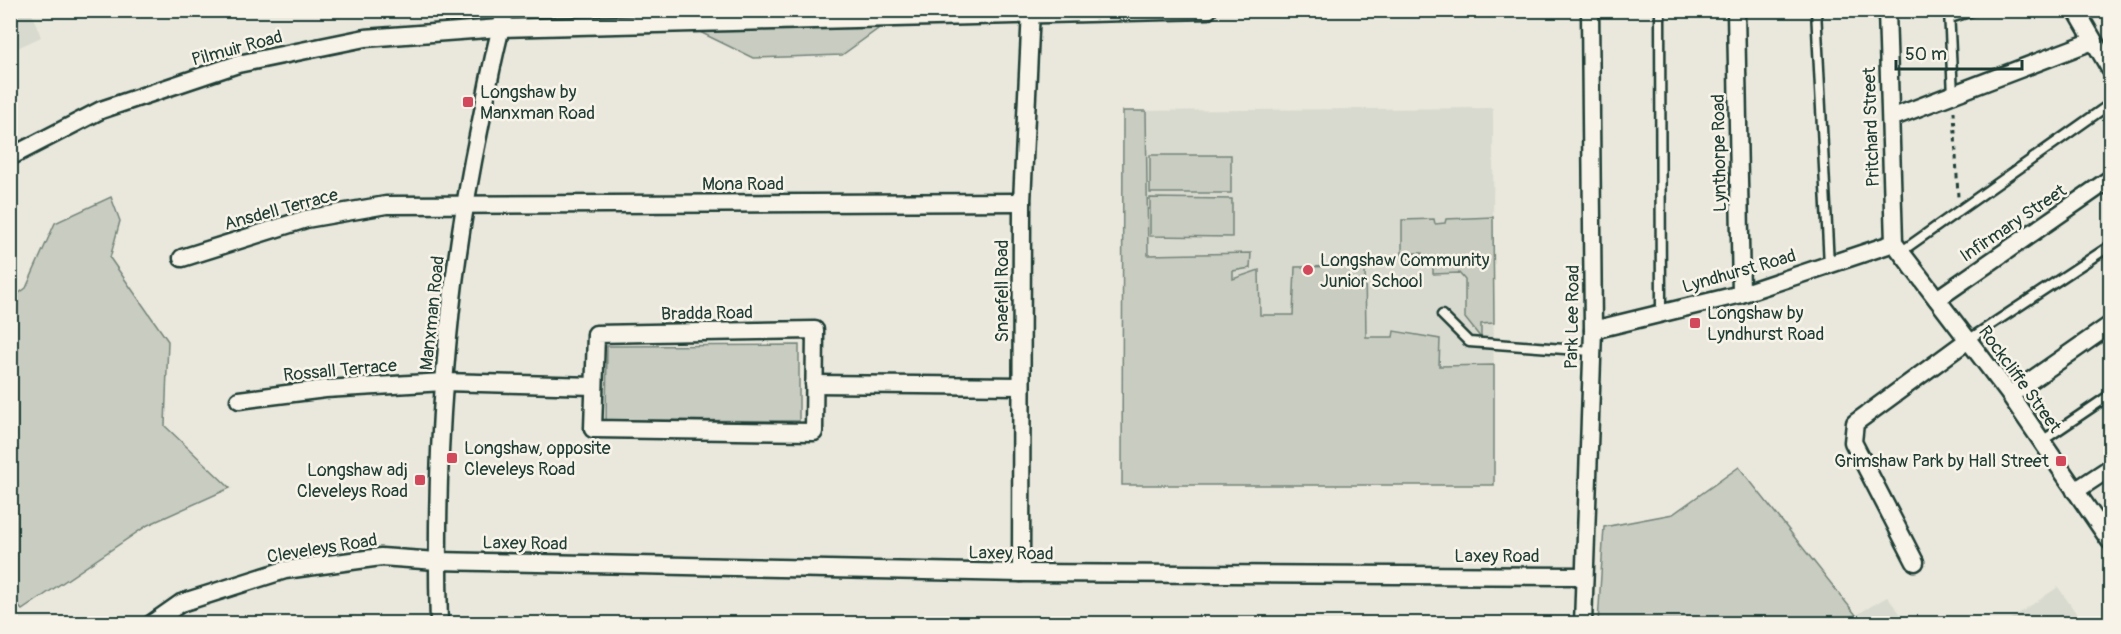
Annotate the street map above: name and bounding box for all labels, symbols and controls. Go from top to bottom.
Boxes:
street label: Pilmuir Road [189,25,285,72]
scale bar [1896,33,2022,71]
text: 50 m [1905,43,1947,66]
street label: Pritchard Street [1858,66,1885,187]
place label: Longshaw by Manxman Road [480,81,595,125]
street label: Lynthorpe Road [1707,94,1732,212]
marker: Longshaw by Manxman Road [461,95,475,109]
street label: Mona Road [702,173,784,196]
street label: Infirmary Street [1956,179,2071,267]
street label: Ansdell Terrace [222,183,341,236]
street label: Snaefell Road [991,240,1014,342]
street label: Lyndhurst Road [1680,244,1799,299]
place label: Longshaw Community Junior School [1320,249,1490,293]
street label: Manxman Road [415,255,450,372]
marker: Longshaw Community Junior School [1301,263,1315,277]
street label: Park Lee Road [1560,265,1585,369]
street label: Bradda Road [661,301,753,326]
place label: Longshaw by Lyndhurst Road [1707,302,1824,346]
marker: Longshaw by Lyndhurst Road [1688,316,1702,330]
street label: Rockcliffe Street [1973,321,2067,438]
street label: Rossall Terrace [282,354,398,387]
place label: Longshaw, opposite Cleveleys Road [464,437,611,481]
place label: Grimshaw Park by Hall Street [1834,450,2050,473]
marker: Longshaw, opposite Cleveleys Road [445,451,459,465]
marker: Grimshaw Park by Hall Street [2054,454,2068,468]
place label: Longshaw adj Cleveleys Road [297,459,408,503]
marker: Longshaw adj Cleveleys Road [413,473,427,487]
street label: Cleveleys Road [265,528,379,569]
street label: Laxey Road [482,531,568,556]
street label: Laxey Road [968,541,1054,566]
street label: Laxey Road [1454,545,1540,568]

